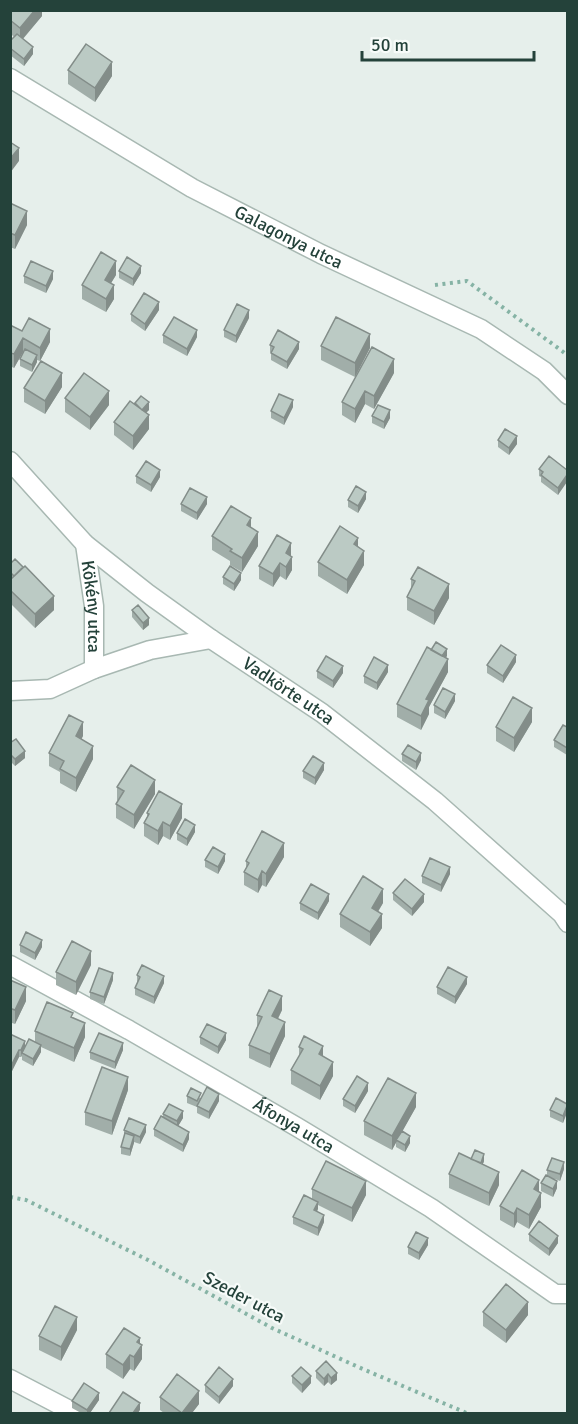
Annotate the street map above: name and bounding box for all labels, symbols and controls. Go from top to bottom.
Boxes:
scale bar [362,24,534,62]
text: 50 m [371,34,409,56]
street label: Galagonya utca [231,201,346,274]
street label: Kökény utca [76,559,105,653]
street label: Vadkörte utca [238,652,339,730]
street label: Áfonya utca [249,1093,338,1158]
street label: Szeder utca [199,1266,289,1328]

